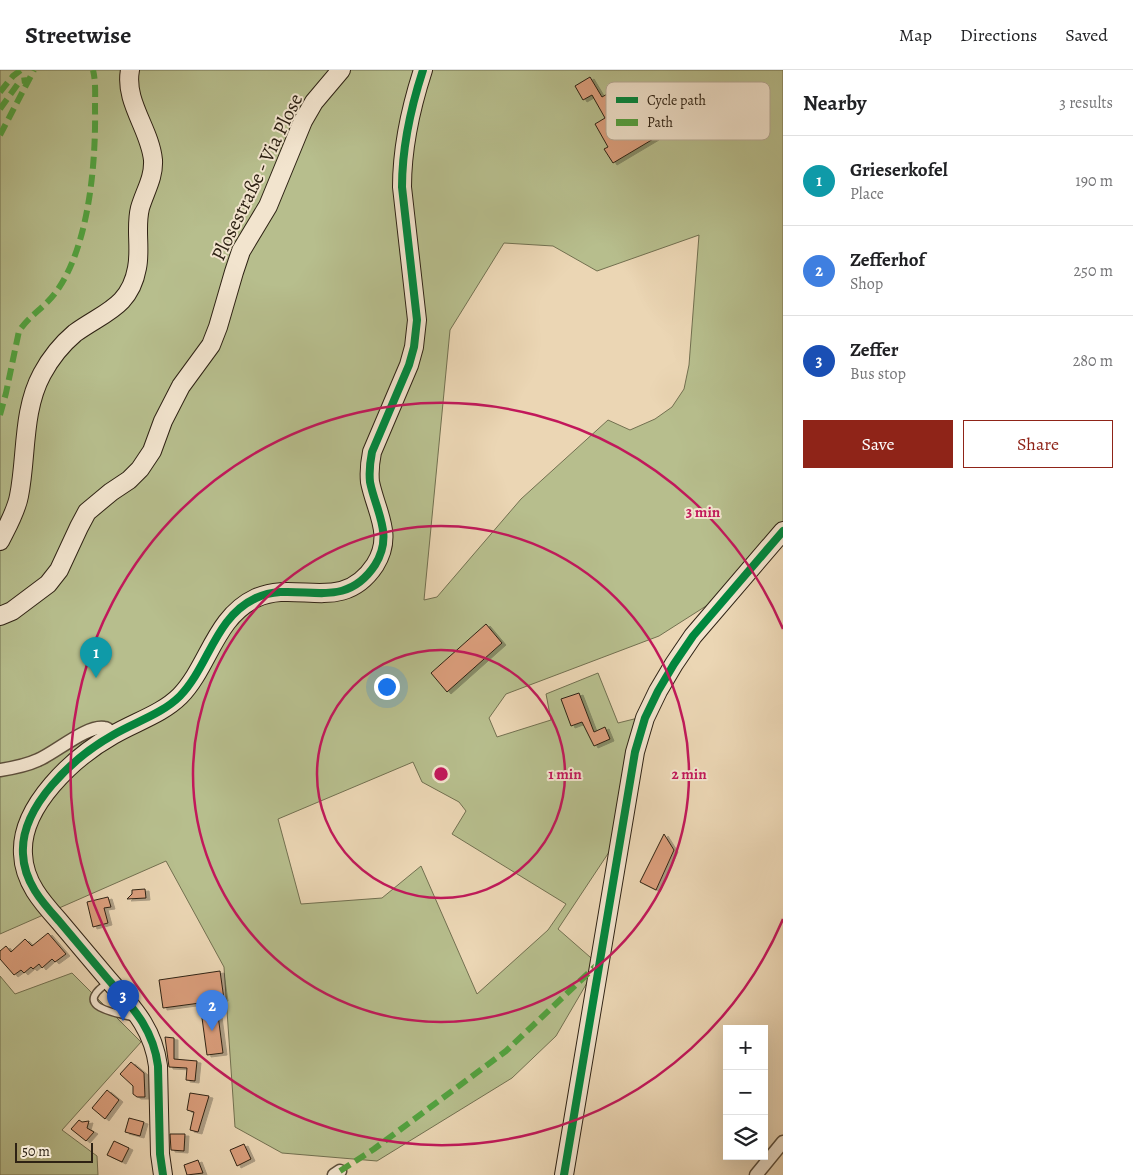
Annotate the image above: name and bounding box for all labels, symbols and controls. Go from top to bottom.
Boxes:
text: Streetwise [25,19,131,51]
text: Map [899,23,932,47]
text: Directions [960,23,1037,47]
text: Saved [1065,23,1108,47]
legend [606,82,770,140]
street label: Plosestraße - Via Plose [205,89,309,265]
text: Nearby [803,89,866,117]
text: Cycle path [647,91,707,110]
text: 3 results [1059,92,1113,114]
text: Path [647,113,674,132]
text: Grieserkofel [850,157,948,183]
text: 1 [816,170,822,192]
text: 190 m [1075,170,1113,192]
text: Place [850,183,884,205]
text: Zefferhof [850,247,925,273]
text: 2 [815,260,823,282]
text: 250 m [1074,260,1113,282]
text: Shop [850,273,883,295]
text: Zeffer [850,337,899,363]
text: 3 [816,350,822,372]
text: 280 m [1073,350,1113,372]
text: Bus stop [850,363,906,385]
button: Save [803,420,953,468]
button: Share [963,420,1113,468]
text: 3 min [686,502,721,522]
pin: 1 [80,637,112,678]
your location [374,674,400,700]
text: 1 min [548,764,582,784]
text: 2 min [671,764,707,784]
centre of rings [432,765,450,783]
pin: 3 [107,980,139,1021]
pin: 2 [196,990,228,1031]
map controls [723,1025,768,1160]
button: + [723,1025,768,1070]
button: − [723,1070,768,1115]
button: layers [723,1115,768,1160]
scale bar [15,1140,92,1163]
text: 50 m [22,1142,50,1161]

